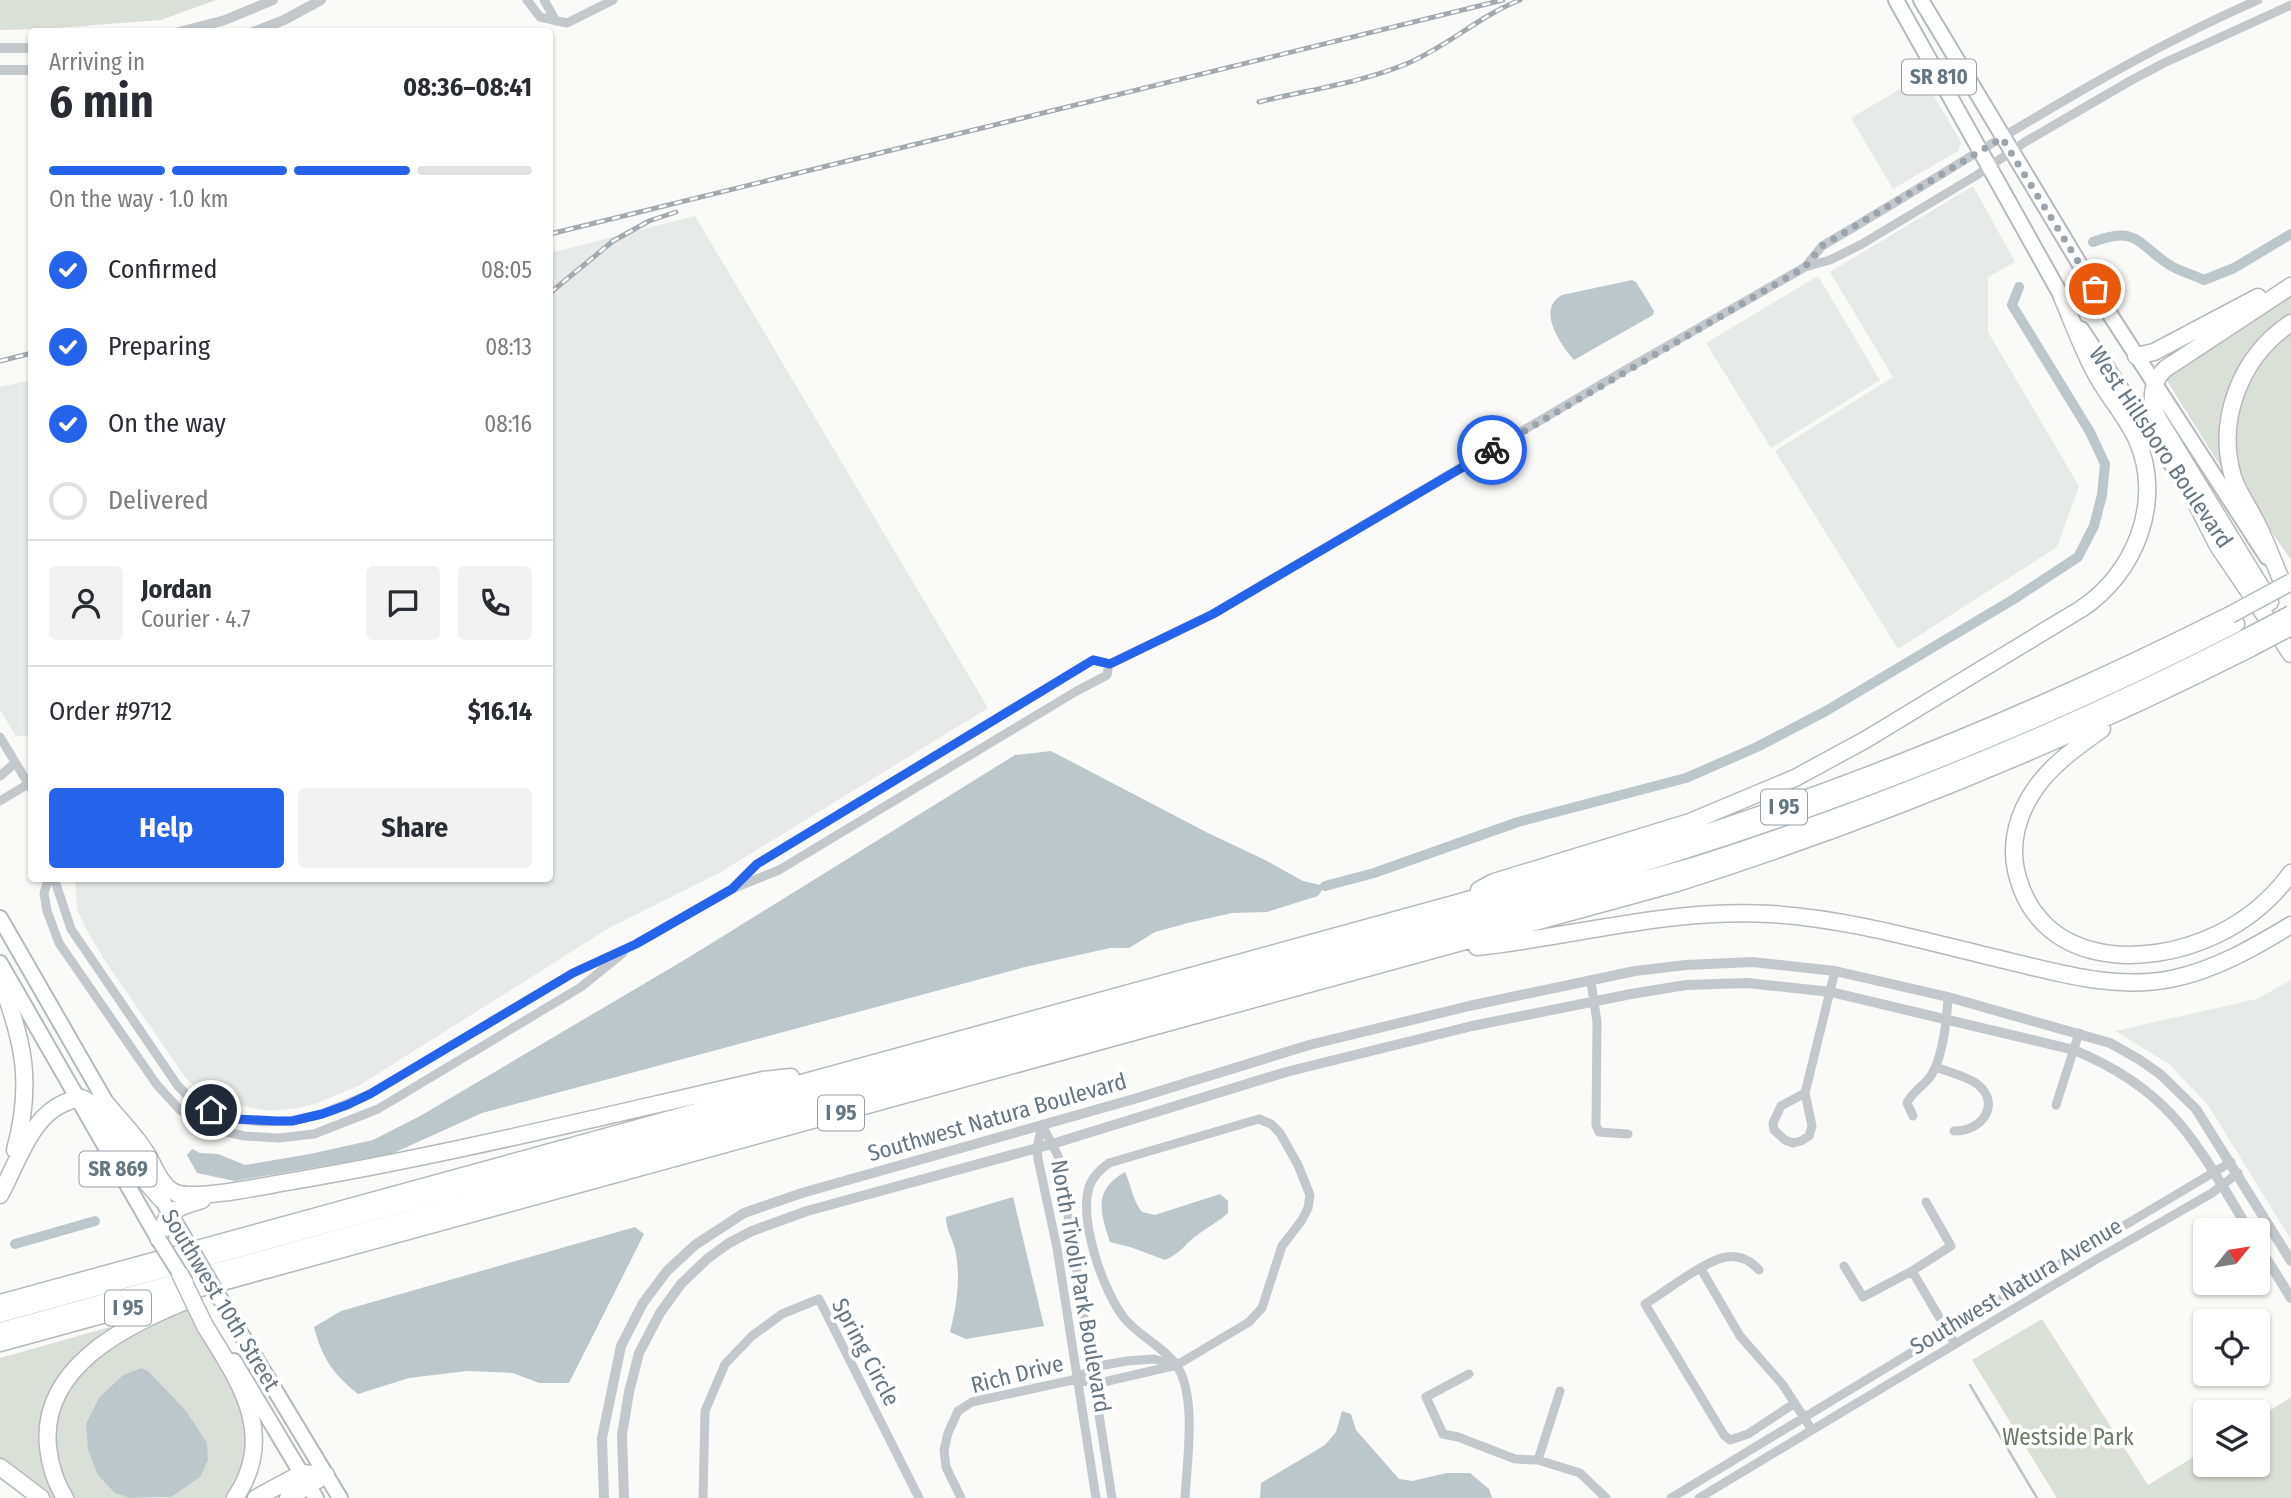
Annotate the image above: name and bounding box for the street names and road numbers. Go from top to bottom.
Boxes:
road number: SR 810 [1902,60,1976,94]
street label: West Hillsboro Boulevard [2083,341,2239,553]
road number: I 95 [1761,790,1807,824]
street label: Southwest Natura Boulevard [864,1067,1130,1167]
road number: I 95 [818,1096,864,1130]
road number: SR 869 [80,1152,156,1186]
street label: North Tivoli Park Boulevard [1045,1157,1117,1415]
street label: Southwest 10th Street [156,1204,287,1396]
street label: Southwest Natura Avenue [1905,1212,2127,1360]
road number: I 95 [105,1290,151,1326]
street label: Spring Circle [826,1293,906,1411]
street label: Rich Drive [968,1349,1066,1399]

